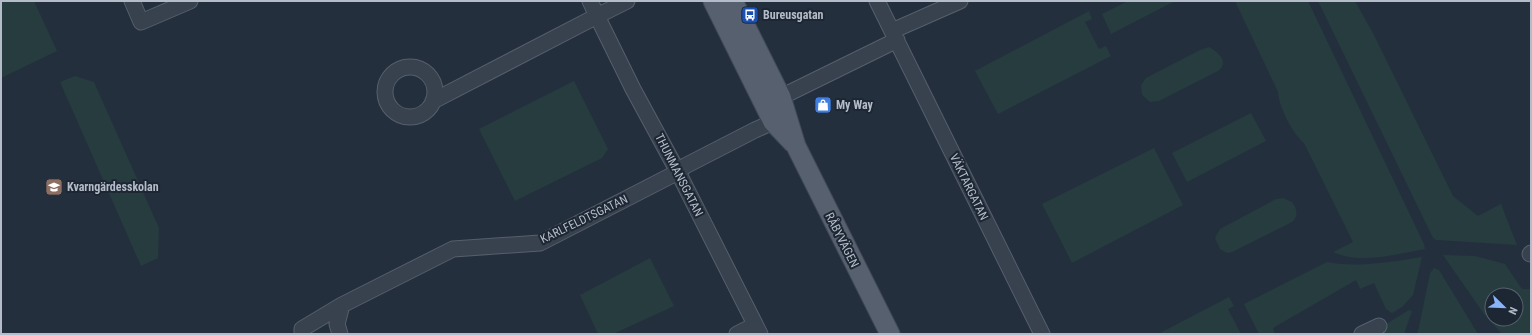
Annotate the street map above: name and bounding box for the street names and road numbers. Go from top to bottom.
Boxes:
street label: THUNMANSGATAN [652,131,706,219]
street label: VÄKTARGATAN [947,151,992,223]
street label: KARLFELDTSGATAN [538,192,630,246]
street label: RÅBYVÄGEN [822,209,864,270]

